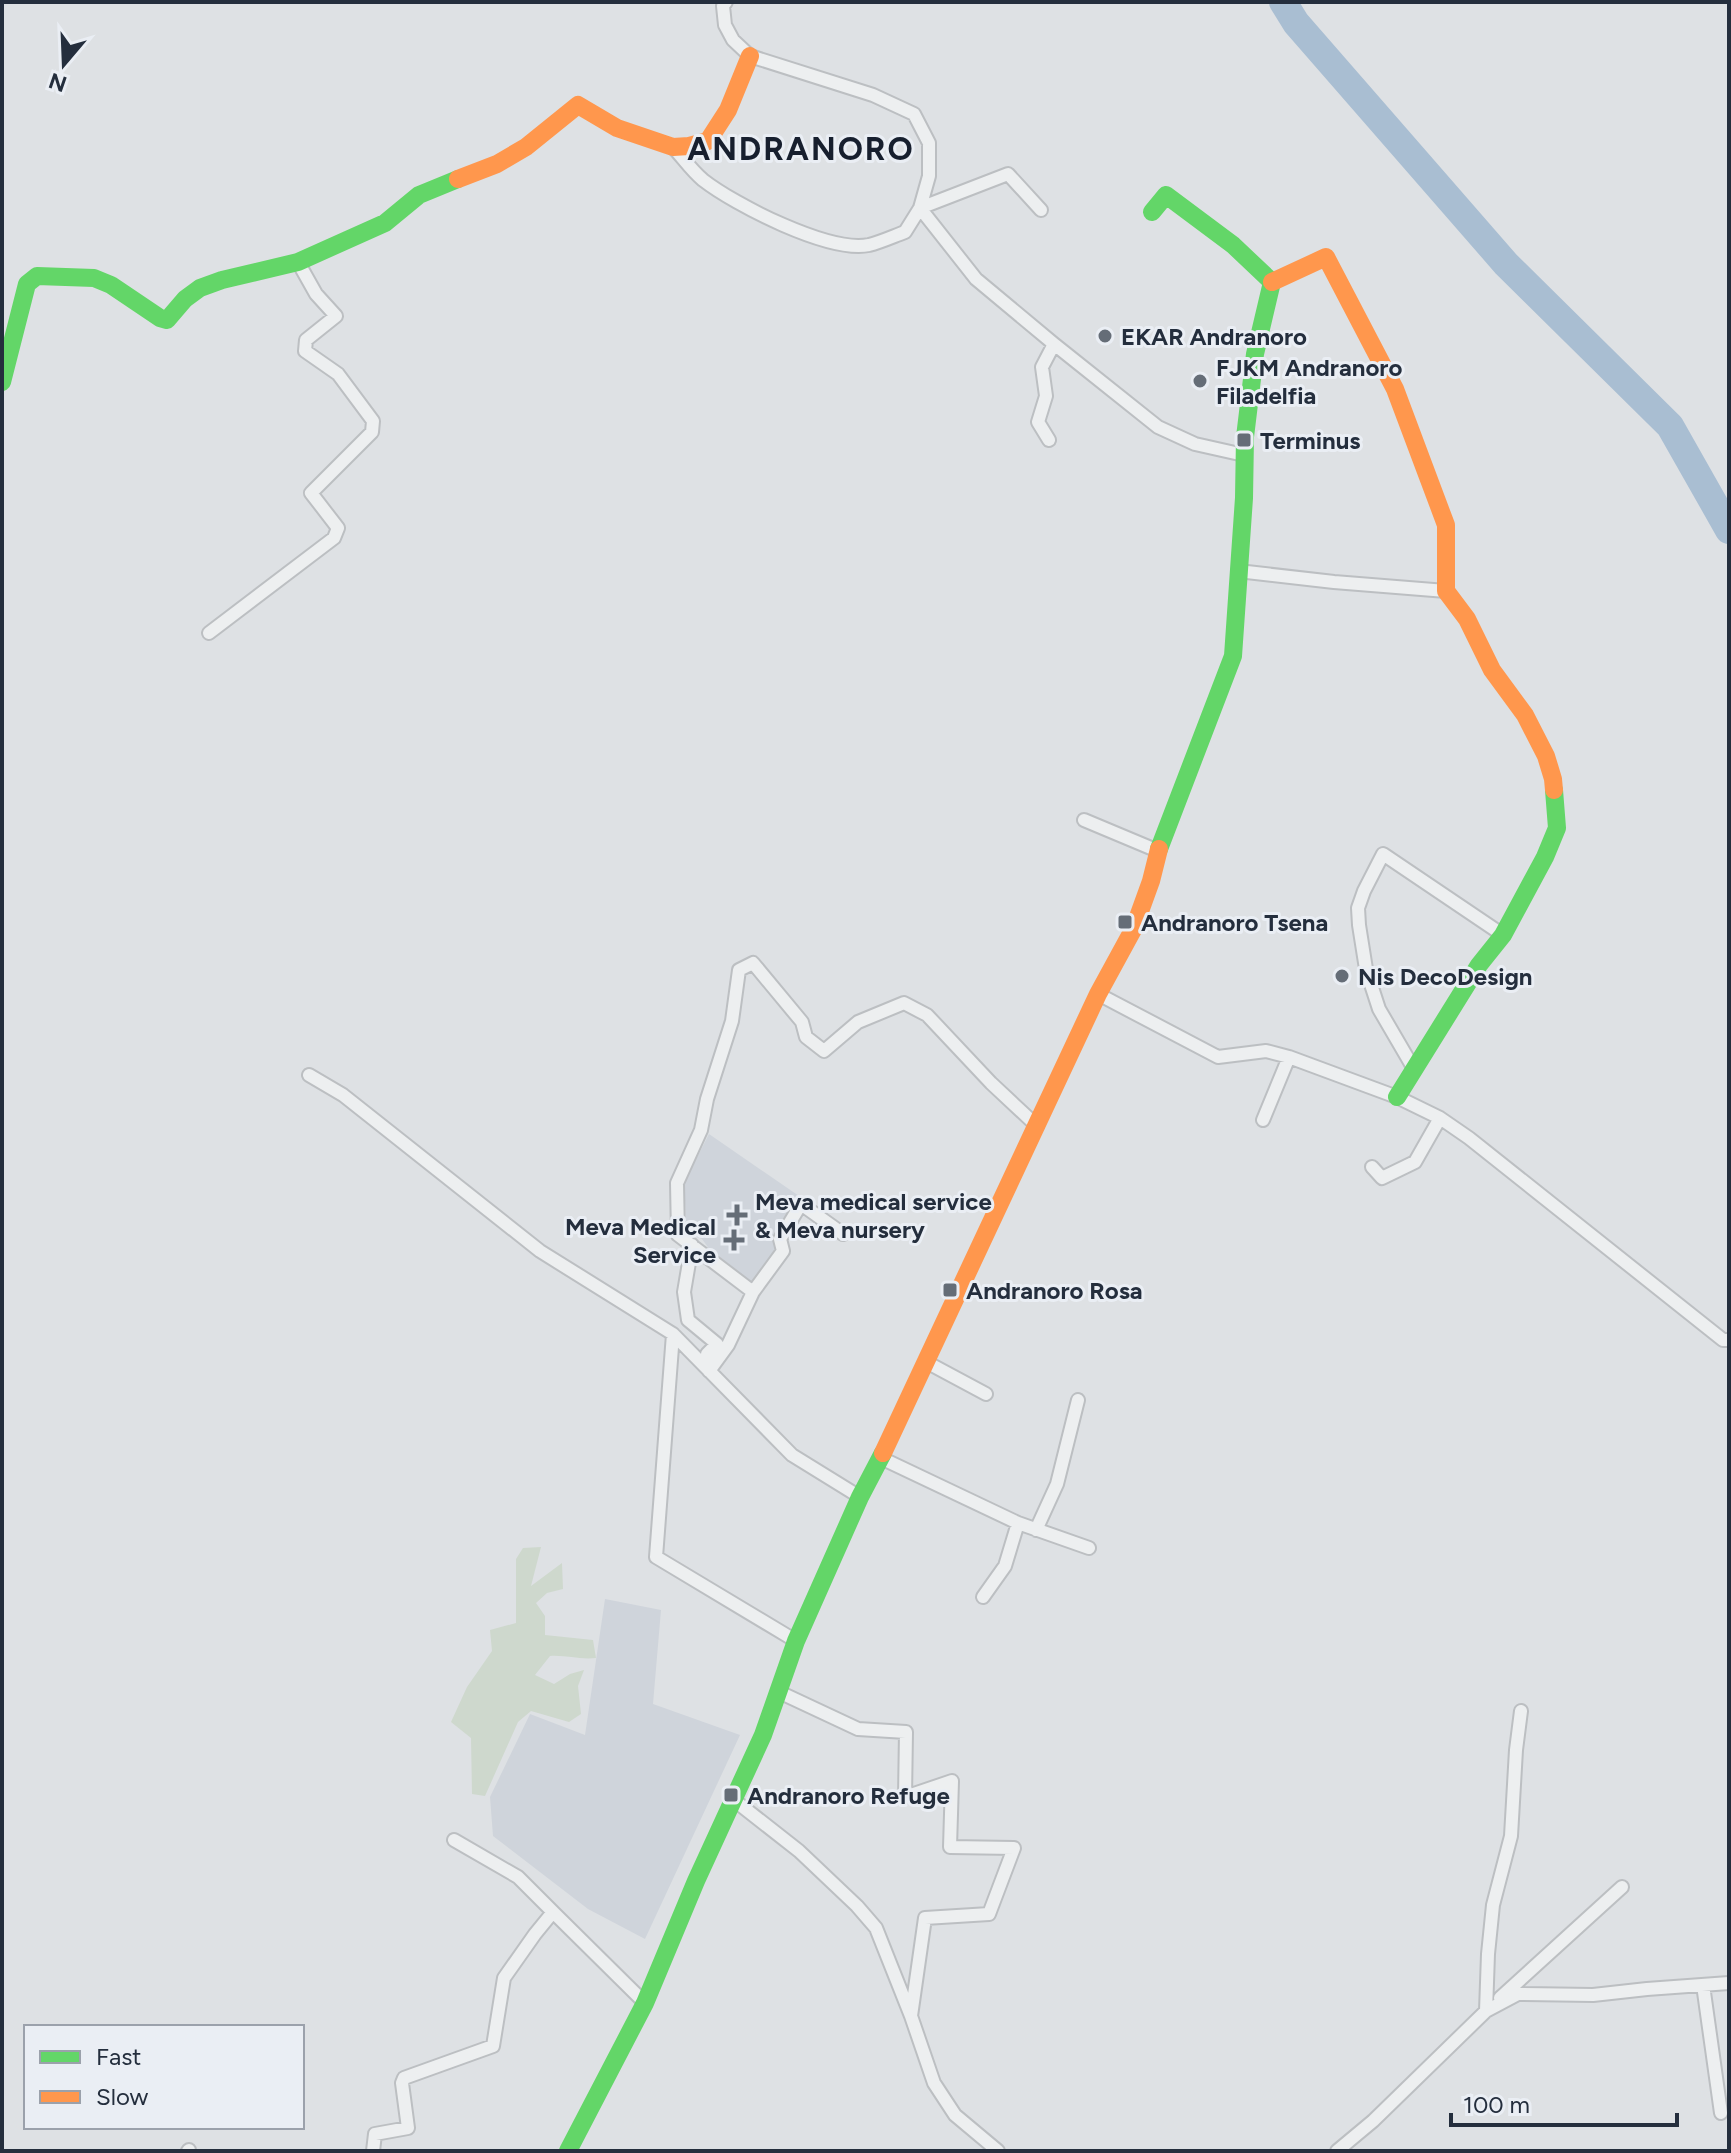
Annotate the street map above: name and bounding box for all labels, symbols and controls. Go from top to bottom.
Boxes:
north arrow [24,24,104,104]
text: N [45,67,70,98]
district label: ANDRANORO [687,130,915,168]
place label: EKAR Andranoro [1121,322,1307,351]
marker: EKAR Andranoro [1096,327,1114,345]
place label: FJKM Andranoro Filadelfia [1216,353,1402,410]
marker: FJKM Andranoro Filadelfia [1191,372,1209,390]
place label: Terminus [1260,426,1361,455]
marker: Terminus [1235,431,1253,449]
place label: Andranoro Tsena [1141,908,1328,937]
marker: Andranoro Tsena [1116,913,1134,931]
place label: Nis DecoDesign [1358,962,1533,991]
marker: Nis DecoDesign [1333,967,1351,985]
place label: Meva medical service & Meva nursery [755,1187,992,1244]
marker: Meva medical service & Meva nursery [726,1204,748,1226]
place label: Meva Medical Service [565,1212,716,1269]
marker: Meva Medical Service [723,1229,745,1251]
place label: Andranoro Rosa [966,1276,1143,1305]
marker: Andranoro Rosa [941,1281,959,1299]
place label: Andranoro Refuge [747,1781,950,1810]
marker: Andranoro Refuge [722,1786,740,1804]
legend [24,2025,304,2129]
text: Fast [96,2042,141,2071]
scale bar [1451,2077,1677,2127]
text: Slow [96,2082,149,2111]
text: 100 m [1463,2090,1530,2119]

